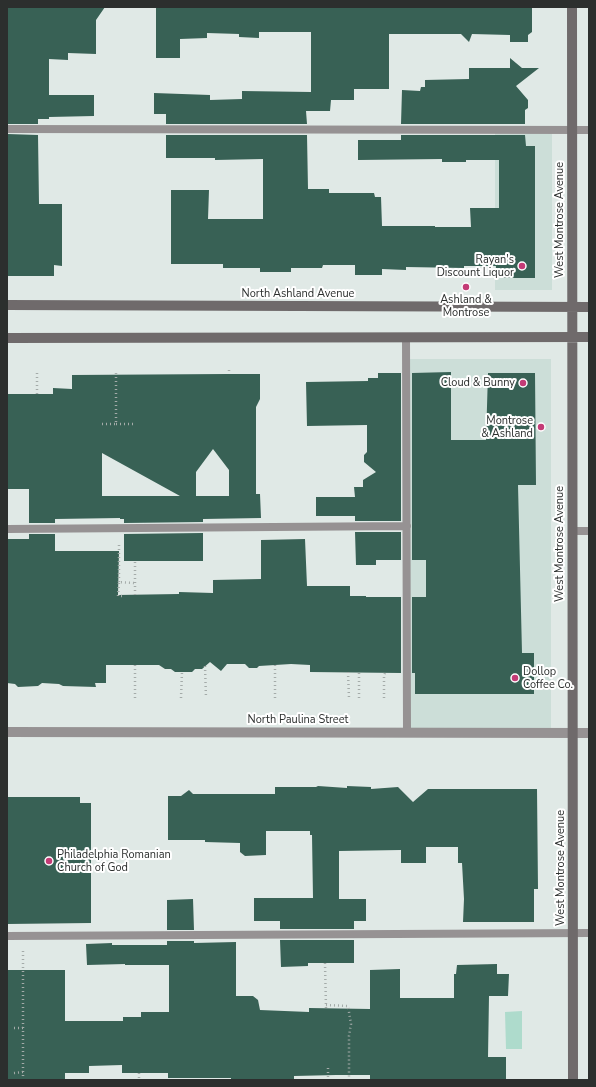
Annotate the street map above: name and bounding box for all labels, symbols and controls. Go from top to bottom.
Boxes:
street label: West Montrose Avenue [553,162,567,278]
place label: Rayan's Discount Liquor [437,253,514,279]
marker: Rayan's Discount Liquor [517,261,527,271]
marker: Ashland & Montrose [461,282,471,292]
street label: North Ashland Avenue [242,287,354,301]
place label: Ashland & Montrose [440,293,492,319]
place label: Cloud & Bunny [441,376,515,390]
marker: Cloud & Bunny [518,378,528,388]
place label: Montrose & Ashland [481,414,533,440]
marker: Montrose & Ashland [536,422,546,432]
street label: West Montrose Avenue [553,486,567,602]
place label: Dollop Coffee Co. [523,665,573,691]
marker: Dollop Coffee Co. [510,673,520,683]
street label: North Paulina Street [248,713,348,727]
street label: West Montrose Avenue [554,810,568,926]
place label: Philadelphia Romanian Church of God [57,848,171,874]
marker: Philadelphia Romanian Church of God [44,856,54,866]

